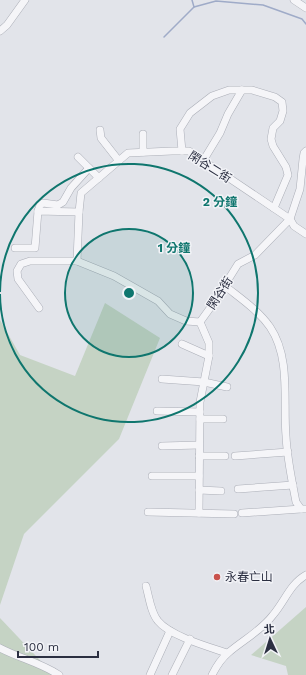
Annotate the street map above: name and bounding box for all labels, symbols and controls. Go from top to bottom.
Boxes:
street label: 閑谷二街 [186,148,234,186]
text: 2 分鐘 [203,195,237,209]
text: 1 分鐘 [158,241,190,255]
street label: 閑谷街 [204,274,236,312]
centre of rings [122,286,136,300]
place label: 永春亡山 [225,570,273,584]
marker: 永春亡山 [212,572,222,582]
north arrow [250,619,290,659]
text: 北 [263,623,275,636]
scale bar [18,633,98,659]
text: 100 m [24,640,59,654]

